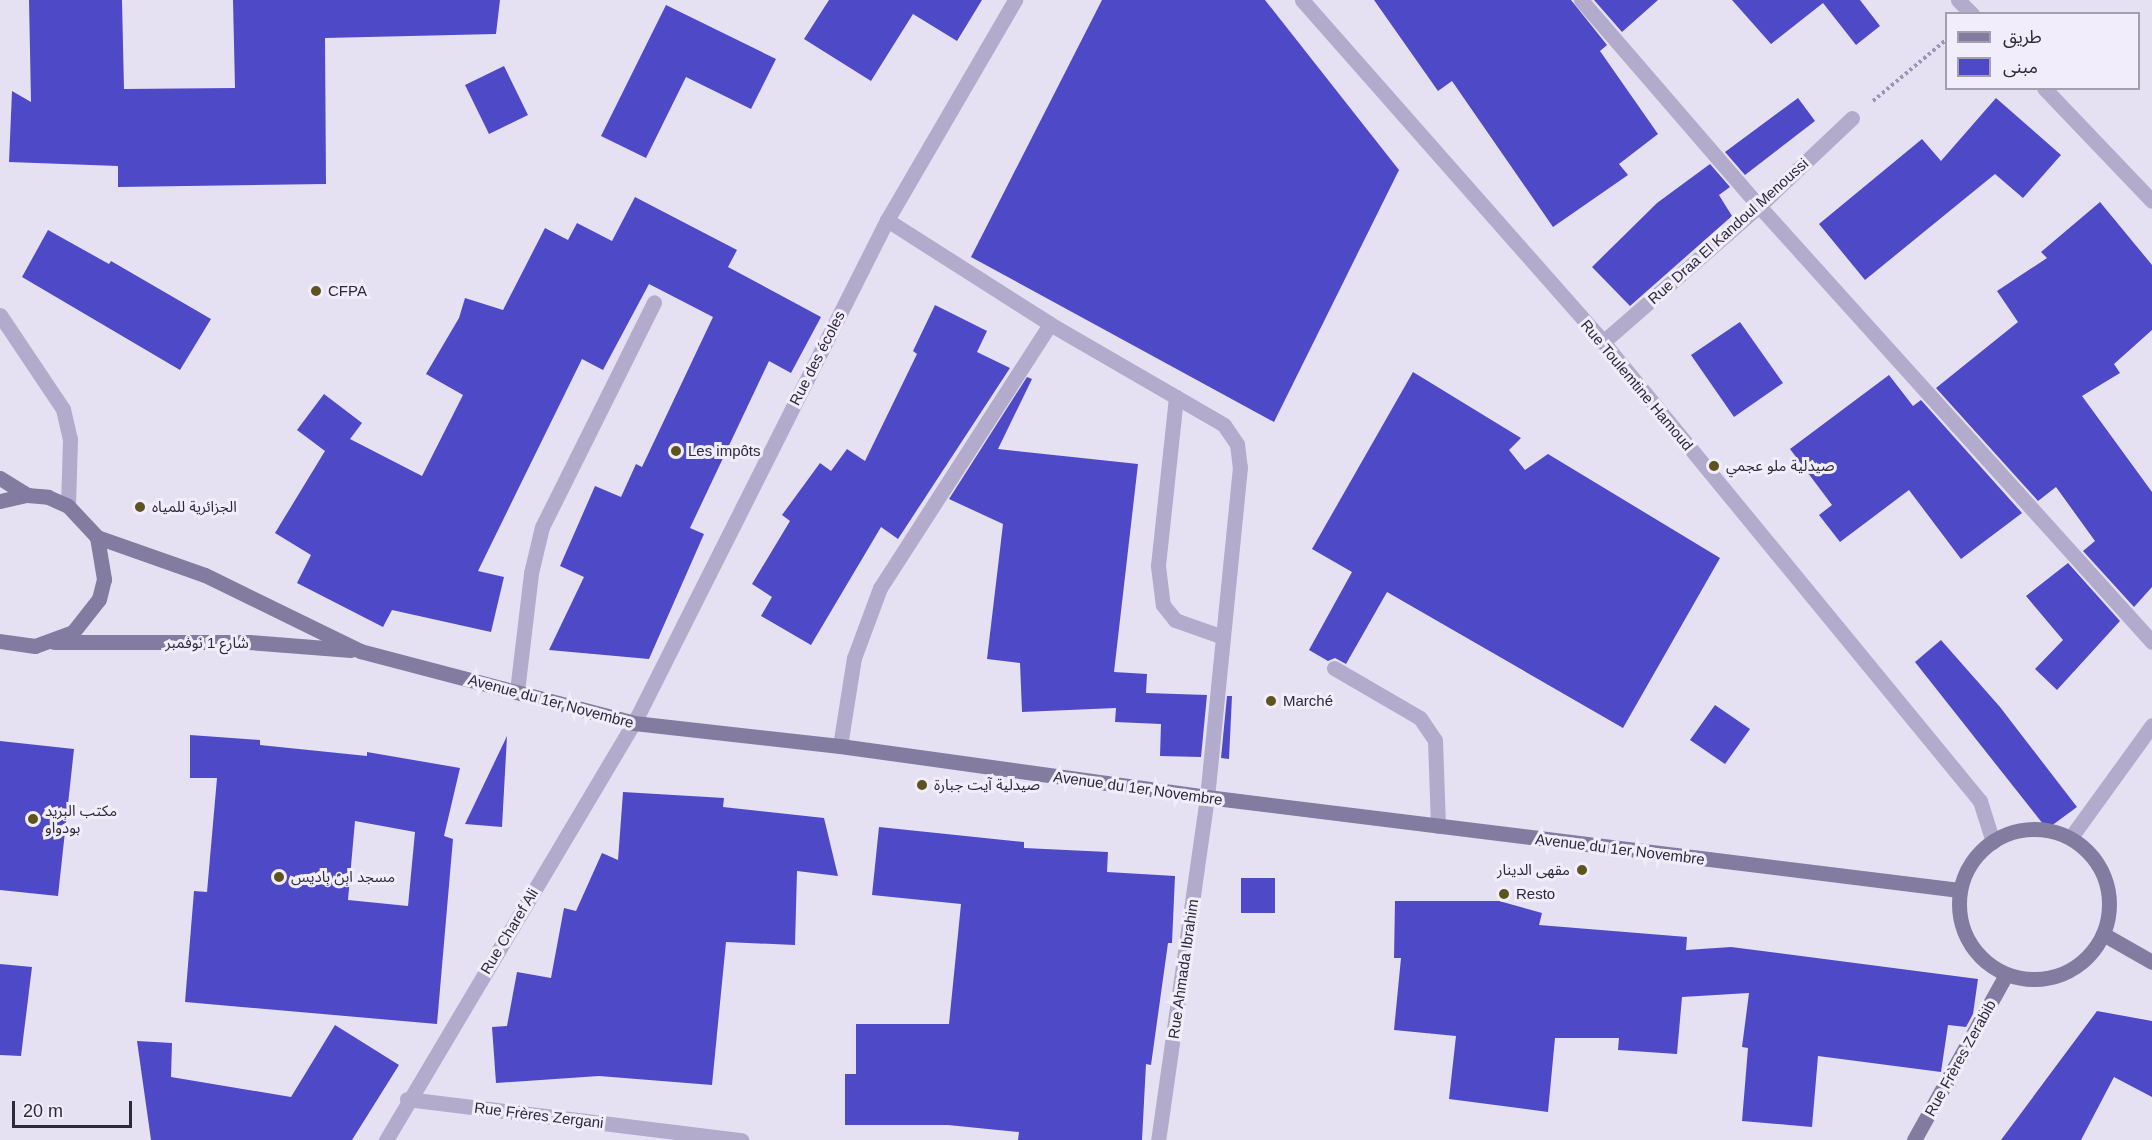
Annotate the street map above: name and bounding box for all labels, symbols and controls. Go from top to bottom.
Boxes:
legend [1945,12,2140,90]
text: طريق [2003,27,2042,47]
text: مبنى [2003,57,2038,77]
street label: Rue Draa El Kandoul Menoussi [1644,154,1812,308]
place label: CFPA [328,282,367,300]
marker: CFPA [309,284,323,298]
street label: Rue des écoles [786,308,848,408]
street label: Rue Toulemtine Hamoud [1577,316,1697,454]
place label: Les impôts [688,442,761,460]
marker: Les impôts [669,444,683,458]
place label: صيدلية ملو عجمي [1726,457,1835,475]
marker: صيدلية ملو عجمي [1707,459,1721,473]
place label: الجزائرية للمياه [152,498,237,516]
marker: الجزائرية للمياه [133,500,147,514]
street label: شارع 1 نوفمبر [165,634,249,652]
street label: Avenue du 1er Novembre [466,670,636,732]
place label: Marché [1283,692,1333,710]
marker: Marché [1264,694,1278,708]
street label: Avenue du 1er Novembre [1052,767,1224,809]
place label: صيدلية آيت جبارة [934,776,1040,794]
marker: صيدلية آيت جبارة [915,778,929,792]
place label: مكتب البريد بودواو [45,801,117,836]
marker: مكتب البريد بودواو [26,812,40,826]
street label: Avenue du 1er Novembre [1534,830,1706,868]
place label: مقهى الدينار [1497,861,1570,879]
marker: مقهى الدينار [1575,863,1589,877]
place label: مسجد ابن باديس [291,868,395,886]
marker: مسجد ابن باديس [272,870,286,884]
street label: Rue Charef Ali [476,885,542,977]
place label: Resto [1516,885,1555,903]
marker: Resto [1497,887,1511,901]
street label: Rue Ahmada Ibrahim [1164,898,1202,1040]
street label: Rue Frères Zerabib [1921,997,1999,1119]
scale bar [15,1089,135,1127]
street label: Rue Frères Zergani [473,1098,605,1132]
text: 20 m [23,1101,63,1121]

